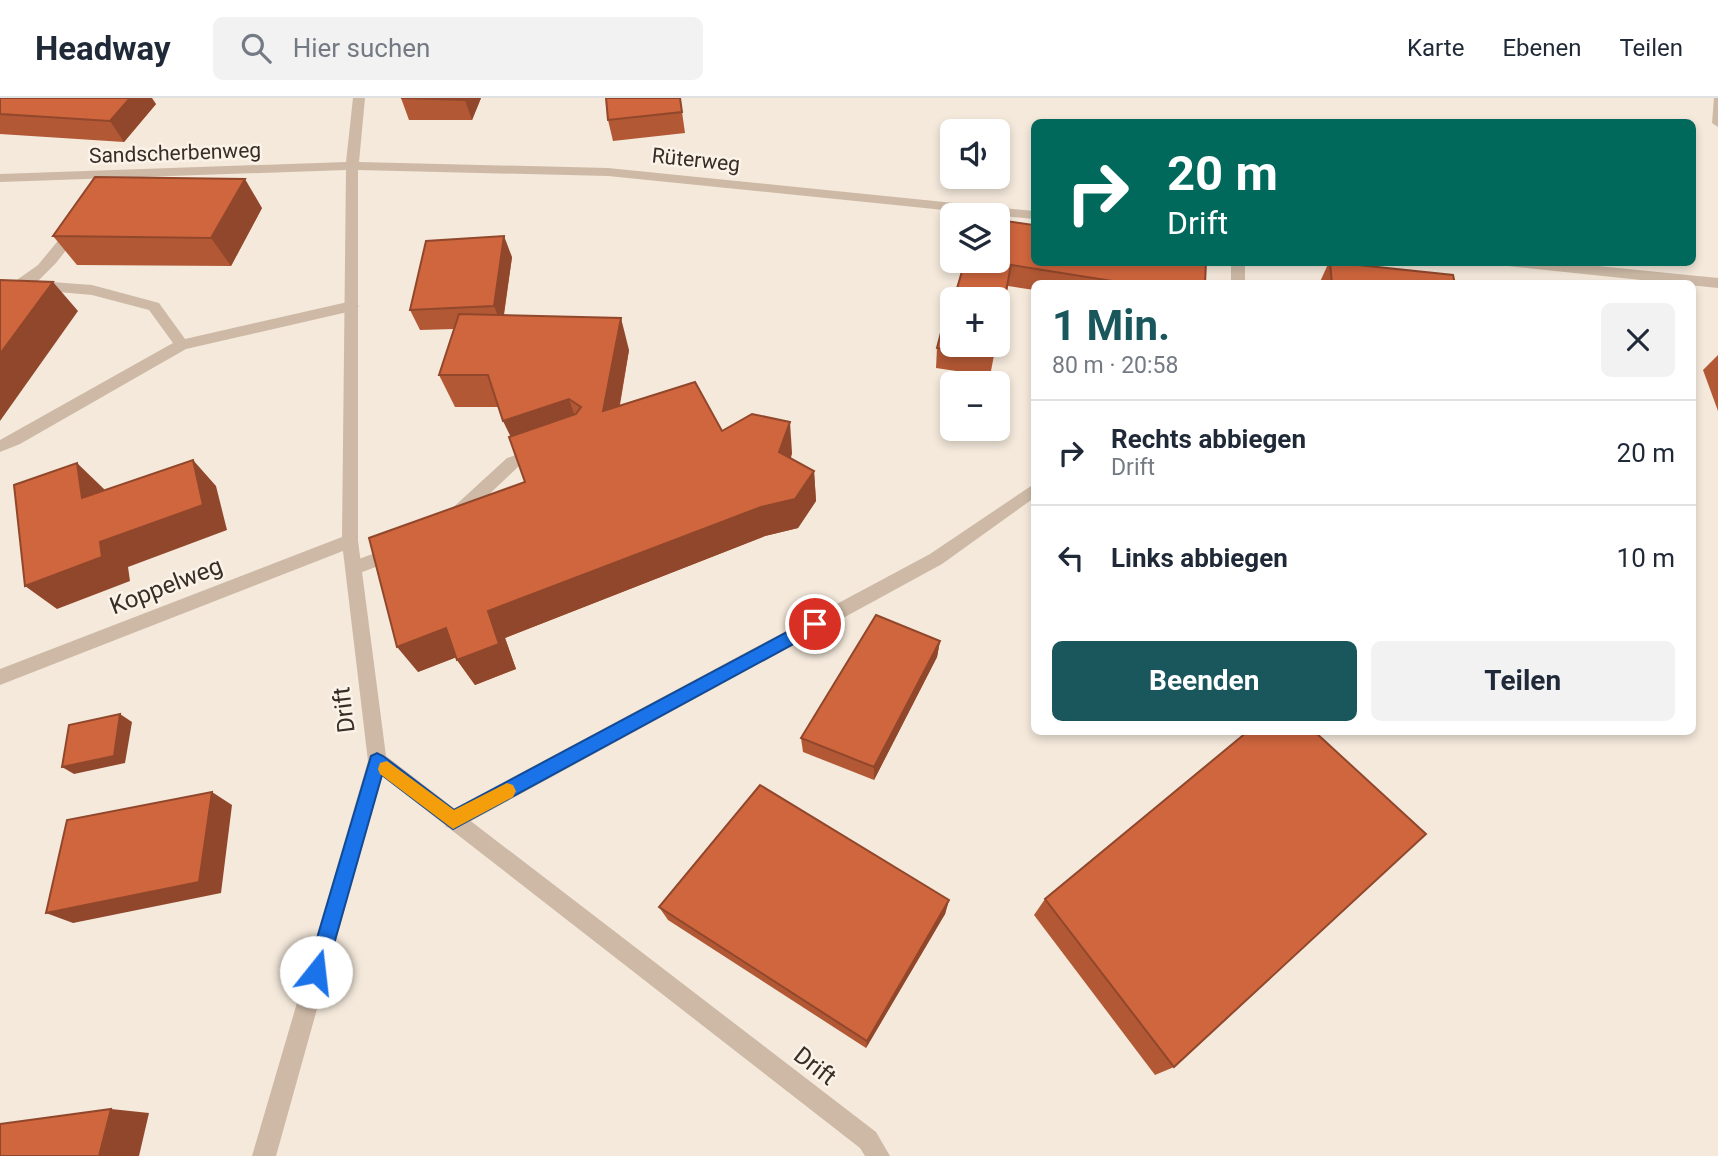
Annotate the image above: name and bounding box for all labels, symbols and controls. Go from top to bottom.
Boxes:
search box [213,17,703,80]
text: Headway [35,29,171,68]
icon: search [237,29,275,67]
text: Hier suchen [293,33,430,63]
text: Karte [1407,34,1464,62]
text: Ebenen [1502,34,1581,62]
text: Teilen [1619,34,1683,62]
map controls [940,119,1010,441]
button: sound [940,119,1010,189]
street label: Sandscherbenweg [89,138,261,168]
street label: Rüterweg [651,143,741,177]
text: 20 m [1167,145,1278,202]
icon: right [1052,147,1143,238]
button: layers [940,203,1010,273]
text: Drift [1167,204,1228,242]
button: + [940,287,1010,357]
text: 1 Min. [1052,301,1170,350]
button: close [1601,303,1675,377]
text: 80 m · 20:58 [1052,352,1178,379]
button: − [940,371,1010,441]
text: Rechts abbiegen [1111,424,1306,454]
icon: right [1052,434,1090,472]
text: 20 m [1617,438,1675,468]
text: Drift [1111,454,1155,481]
icon: left [1052,539,1090,577]
text: Links abbiegen [1111,543,1288,573]
text: 10 m [1617,543,1675,573]
street label: Koppelweg [106,552,226,620]
pin [785,594,845,654]
icon: arrive [796,605,834,643]
button: Beenden [1052,641,1357,721]
button: Teilen [1371,641,1675,721]
street label: Drift [327,685,361,734]
position arrow [279,935,353,1009]
street label: Drift [788,1041,842,1091]

